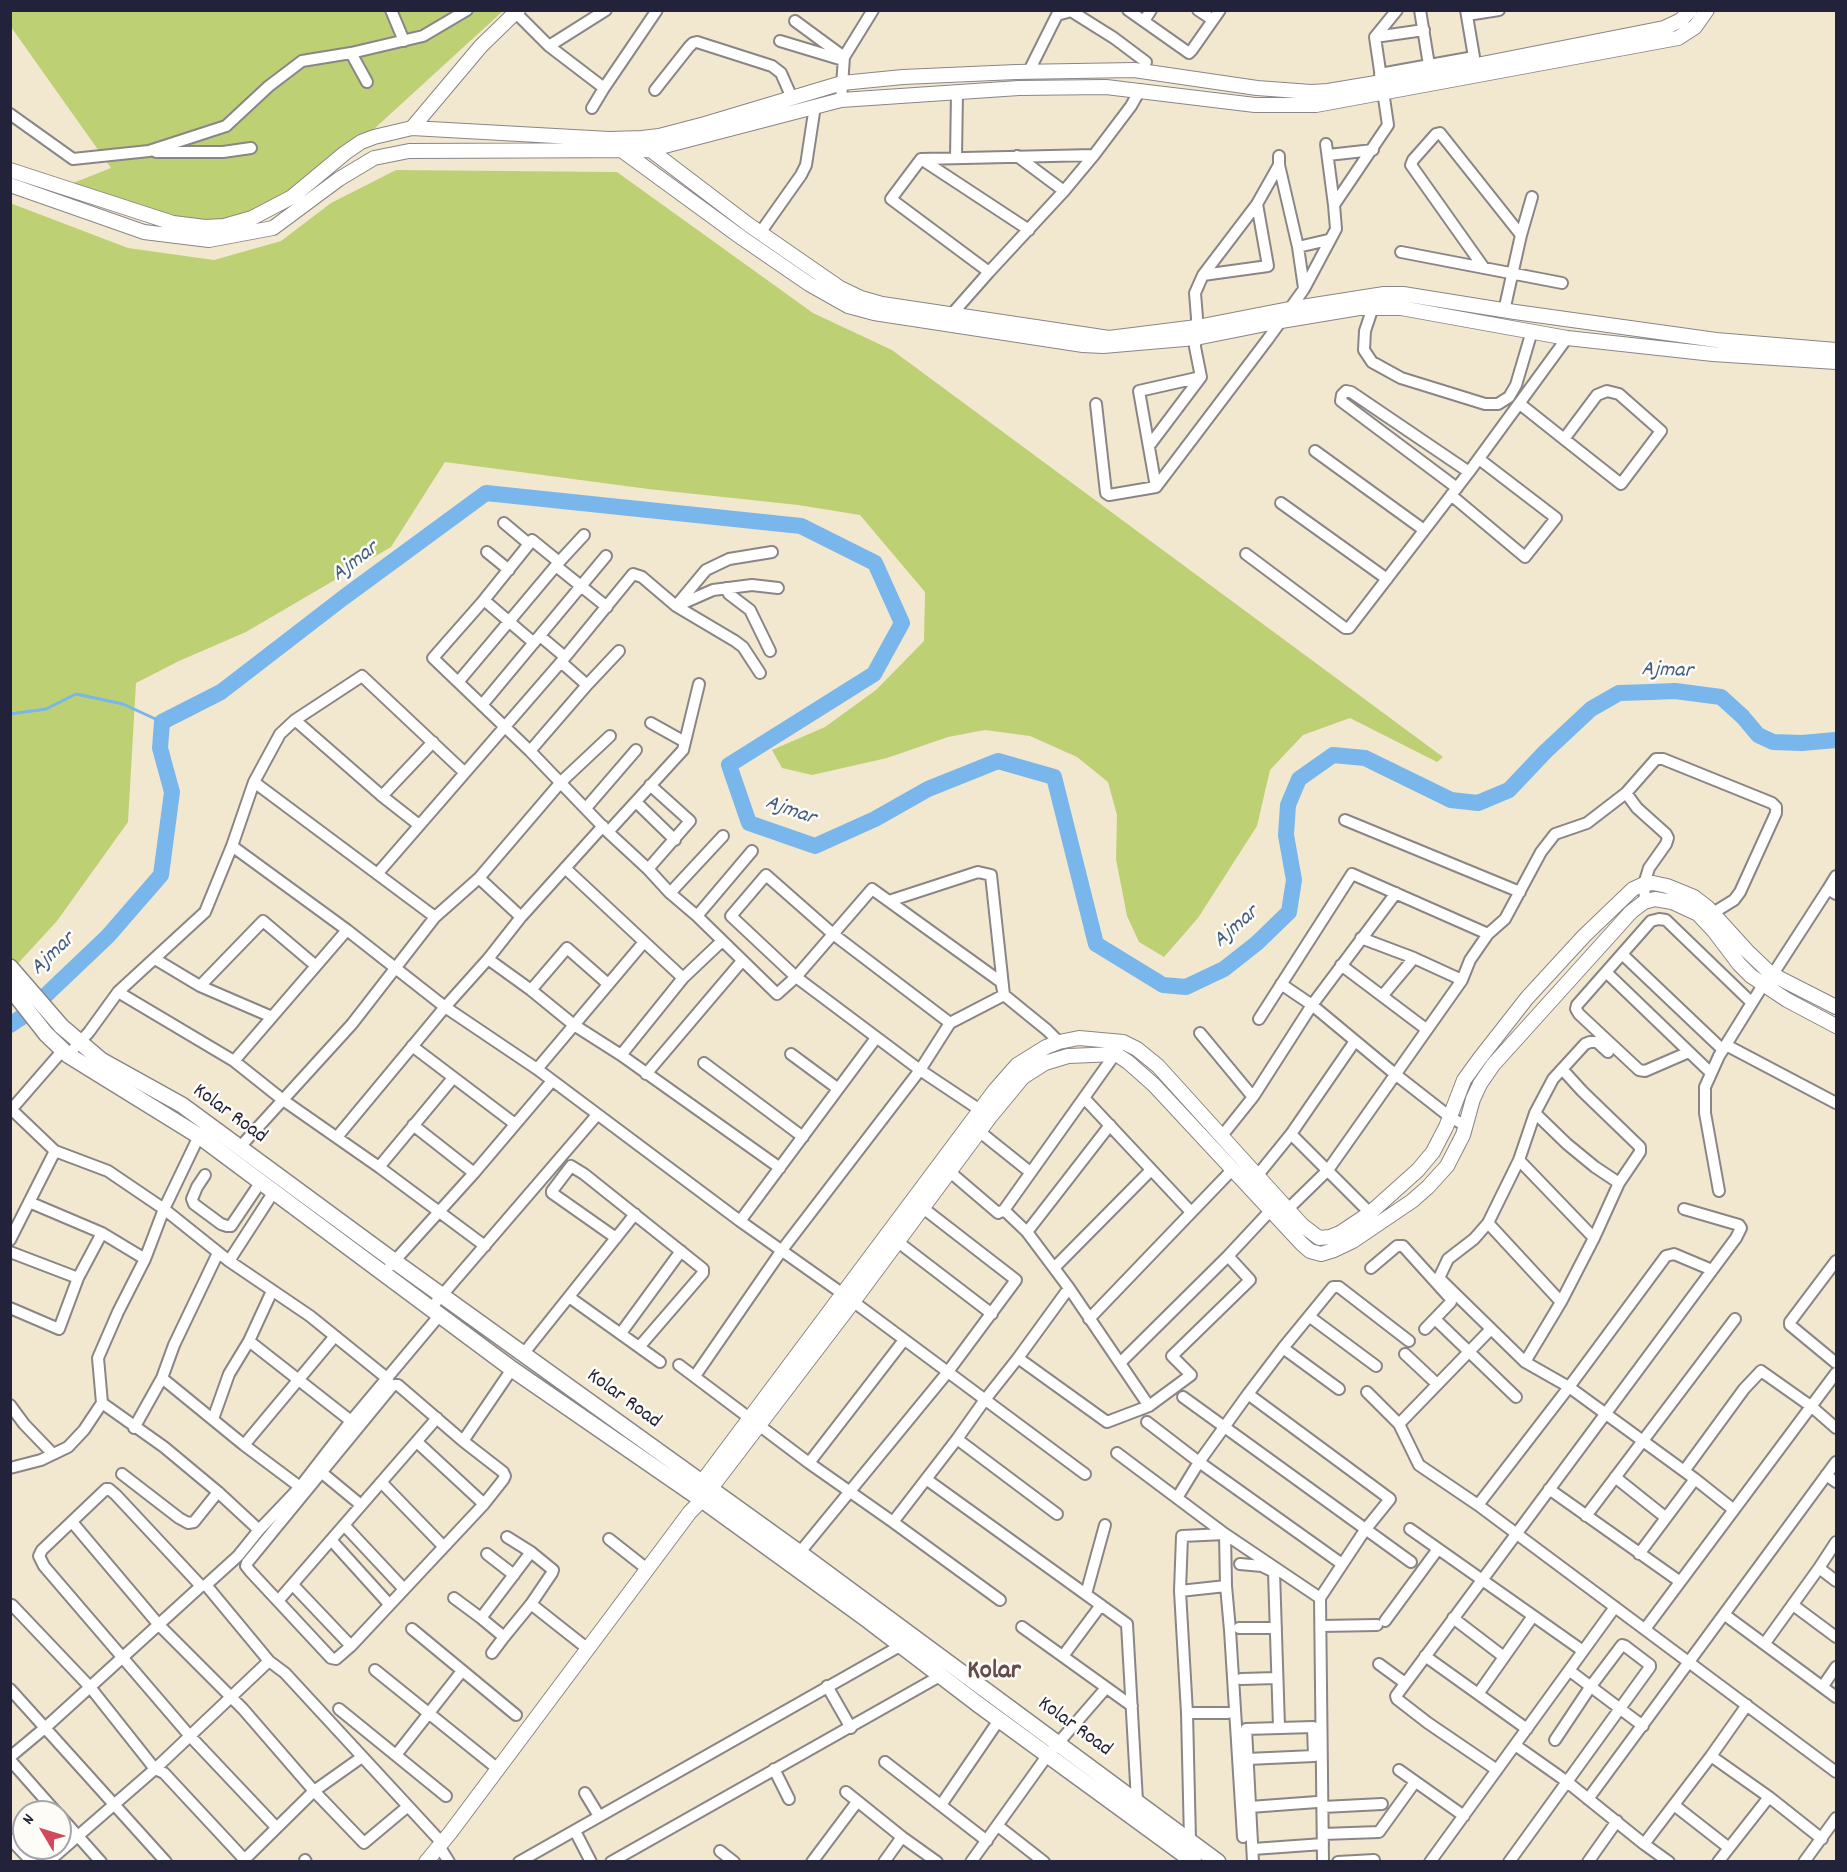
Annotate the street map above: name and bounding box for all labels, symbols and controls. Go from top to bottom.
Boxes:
water label: Ajmar [328,537,384,589]
water label: Ajmar [1641,658,1693,686]
water label: Ajmar [761,791,819,833]
water label: Ajmar [1209,901,1265,955]
water label: Ajmar [26,928,82,982]
street label: Kolar Road [187,1080,271,1150]
street label: Kolar Road [581,1365,665,1435]
district label: Kolar [967,1657,1021,1689]
street label: Kolar Road [1032,1693,1116,1763]
north arrow [12,1800,72,1860]
text: N [18,1810,40,1830]

